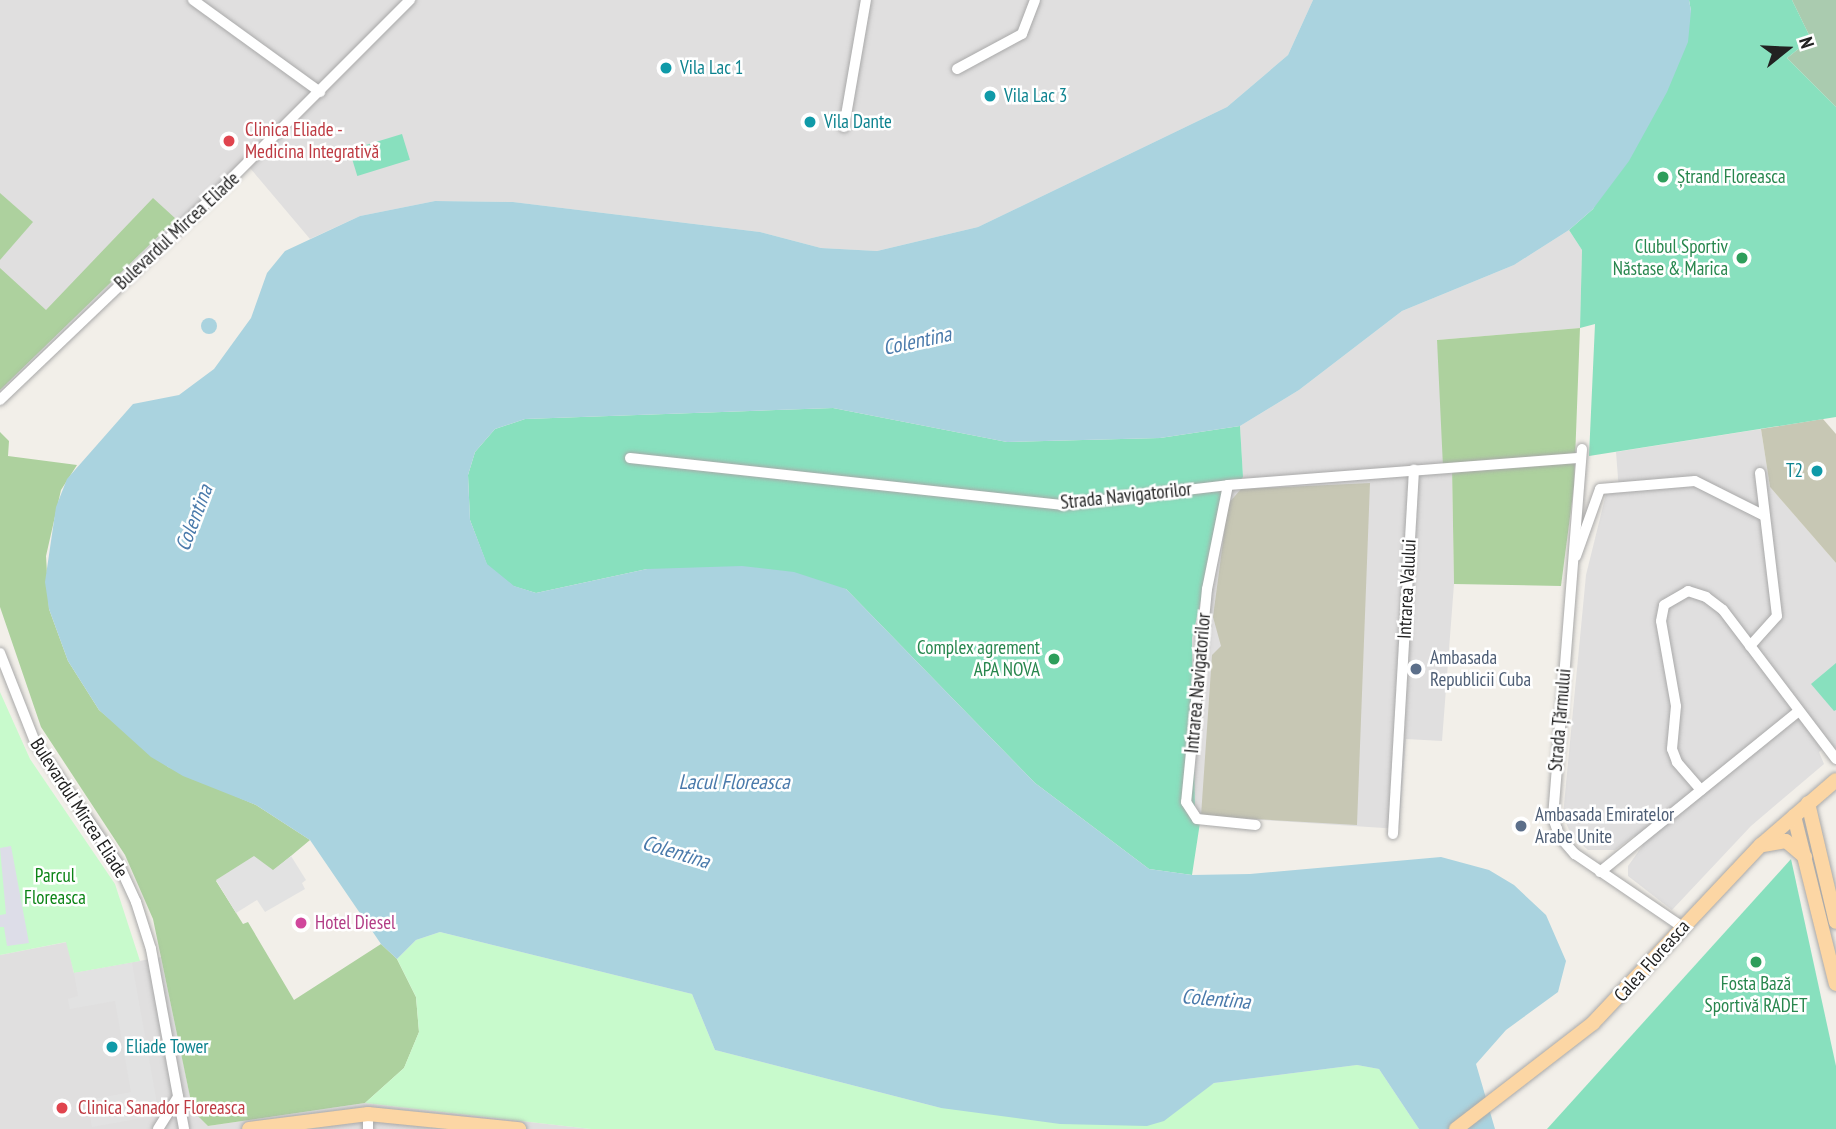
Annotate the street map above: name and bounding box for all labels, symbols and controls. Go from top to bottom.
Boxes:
north arrow [1752,14,1822,84]
text: N [1794,34,1820,51]
place label: Vila Lac 1 [680,57,744,79]
marker: Vila Lac 1 [658,60,674,76]
place label: Vila Lac 3 [1004,85,1068,107]
marker: Vila Lac 3 [982,88,998,104]
place label: Vila Dante [824,111,892,133]
marker: Vila Dante [802,114,818,130]
place label: Clinica Eliade - Medicina Integrativă [245,119,379,163]
marker: Clinica Eliade - Medicina Integrativă [219,131,239,151]
place label: Ștrand Floreasca [1677,166,1786,188]
street label: Bulevardul Mircea Eliade [110,167,244,295]
marker: Ștrand Floreasca [1655,169,1671,185]
place label: Clubul Sportiv Năstase & Marica [1613,236,1728,280]
marker: Clubul Sportiv Năstase & Marica [1734,250,1750,266]
water label: Colentina [881,322,953,360]
place label: T2 [1786,460,1803,482]
marker: T2 [1809,463,1825,479]
street label: Strada Navigatorilor [1059,478,1193,514]
water label: Colentina [170,481,218,555]
street label: Intrarea Valului [1393,538,1421,640]
street label: Intrarea Navigatorilor [1180,612,1216,754]
place label: Complex agrement APA NOVA [917,637,1040,681]
place label: Ambasada Republicii Cuba [1430,647,1531,691]
marker: Complex agrement APA NOVA [1046,651,1062,667]
marker: Ambasada Republicii Cuba [1408,661,1424,677]
street label: Strada Țărmului [1544,667,1576,773]
street label: Bulevardul Mircea Eliade [25,734,133,882]
water label: Lacul Floreasca [678,769,790,795]
place label: Ambasada Emiratelor Arabe Unite [1535,804,1674,848]
marker: Ambasada Emiratelor Arabe Unite [1513,818,1529,834]
water label: Colentina [639,830,713,874]
park label: Parcul Floreasca [24,865,86,909]
place label: Hotel Diesel [315,912,395,934]
marker: Hotel Diesel [293,915,309,931]
street label: Calea Floreasca [1609,916,1695,1006]
marker: Fosta Bază Sportivă RADET [1748,954,1764,970]
place label: Fosta Bază Sportivă RADET [1705,973,1807,1017]
water label: Colentina [1181,983,1251,1015]
place label: Eliade Tower [126,1036,209,1058]
marker: Eliade Tower [104,1039,120,1055]
place label: Clinica Sanador Floreasca [78,1097,245,1119]
marker: Clinica Sanador Floreasca [52,1098,72,1118]

